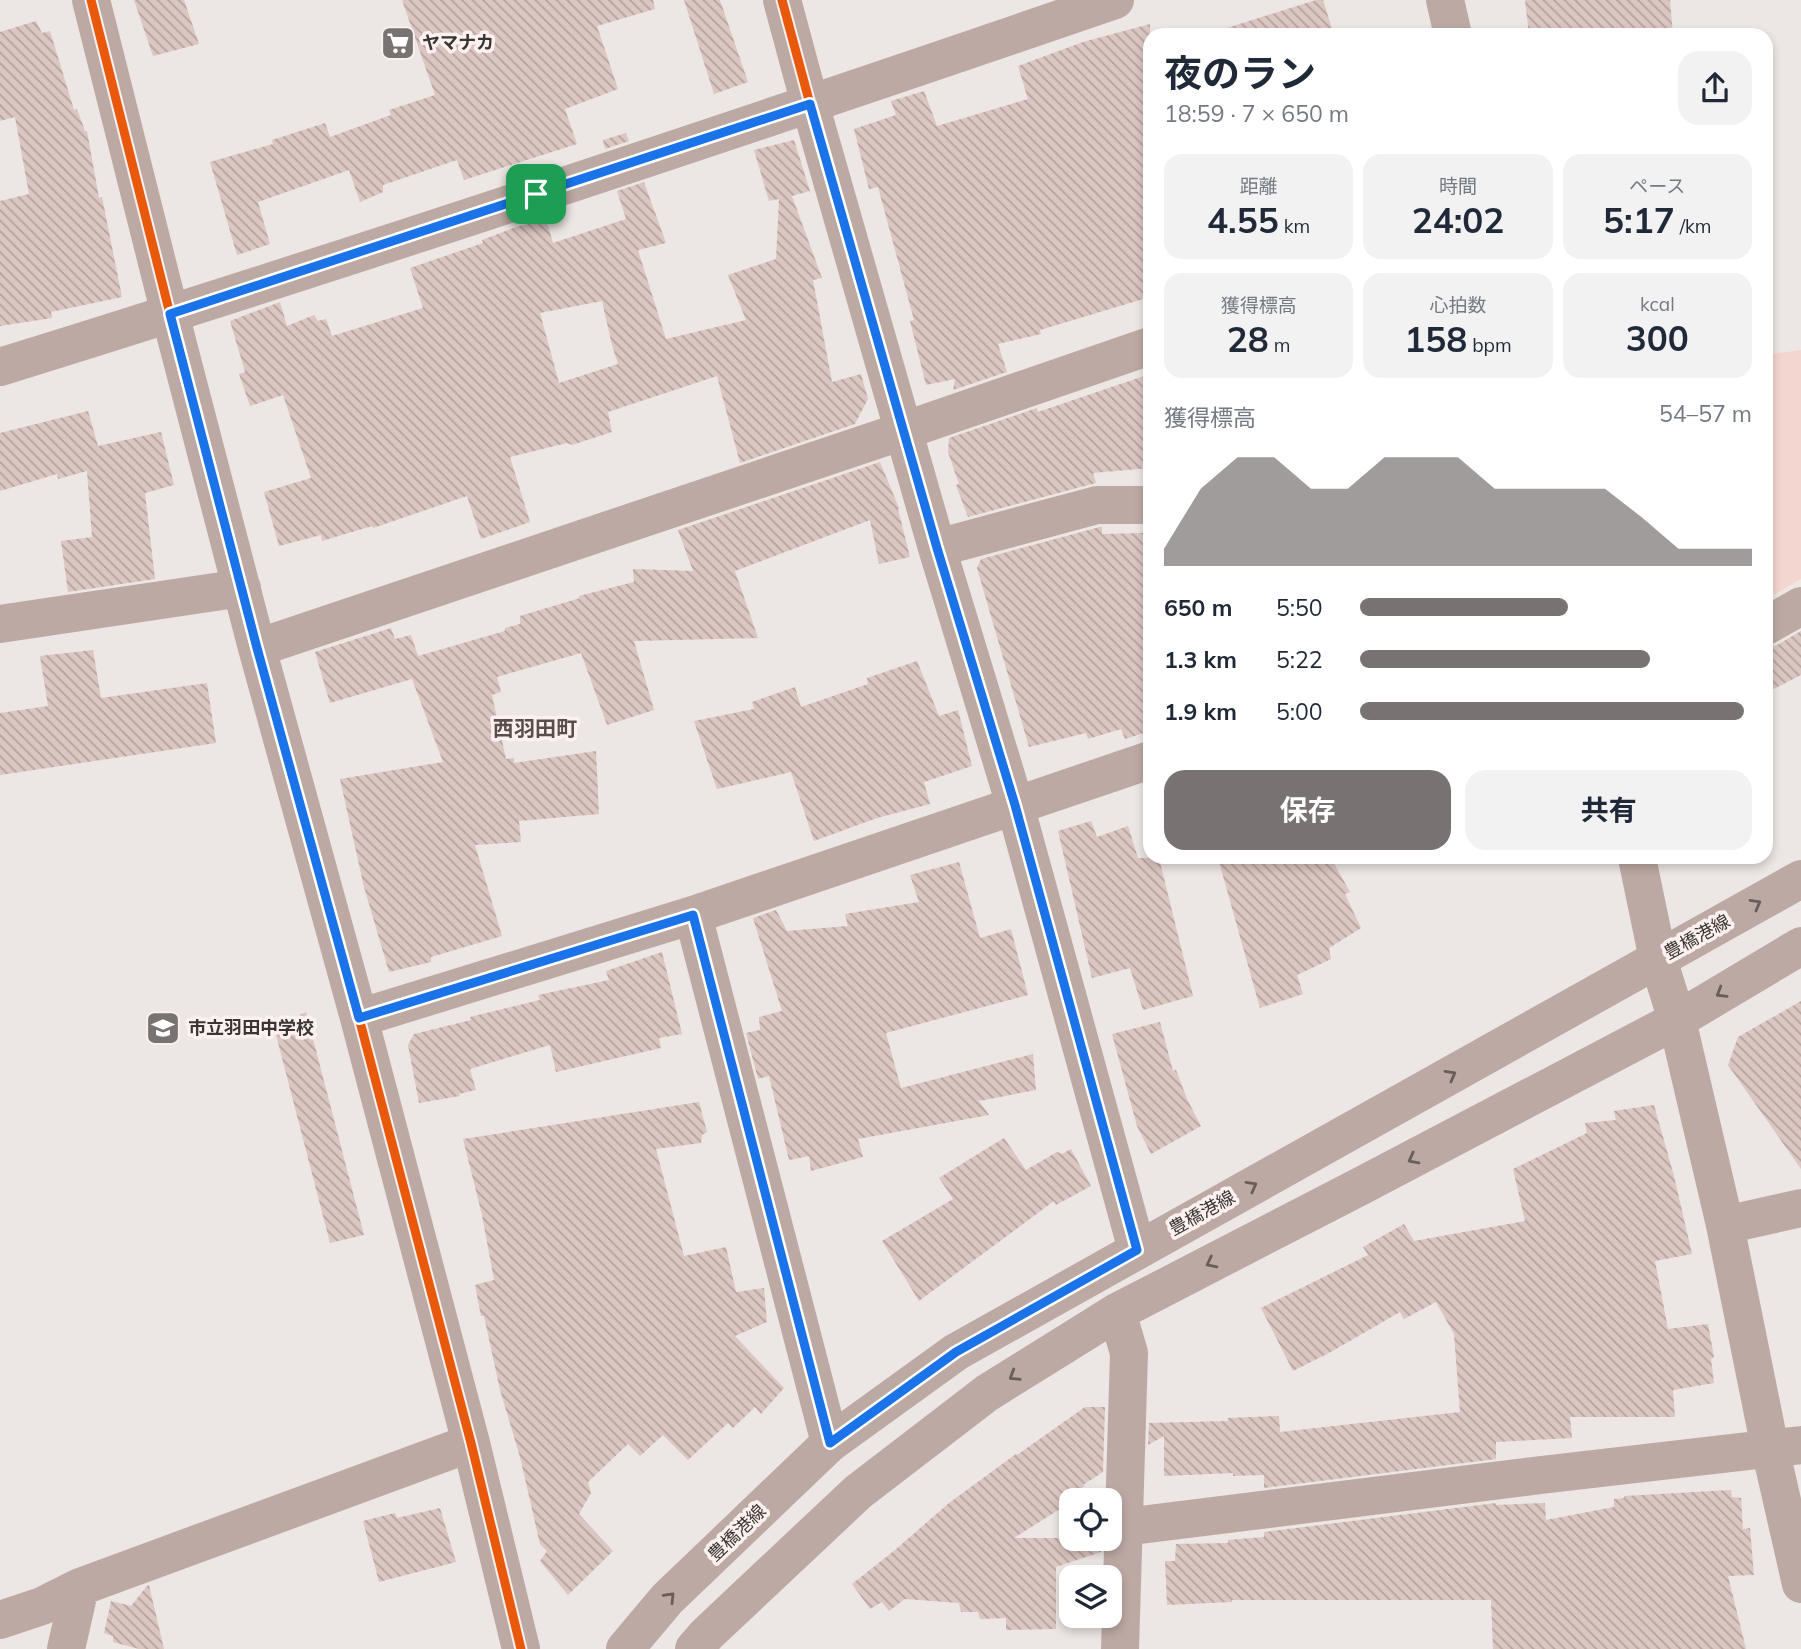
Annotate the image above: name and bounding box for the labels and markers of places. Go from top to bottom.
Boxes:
supermarket icon: ヤマナカ [379,24,417,62]
place label: ヤマナカ [422,31,494,54]
pin [506,164,566,224]
school or university icon: 市立羽田中学校 [144,1009,182,1047]
place label: 市立羽田中学校 [188,1016,314,1039]

